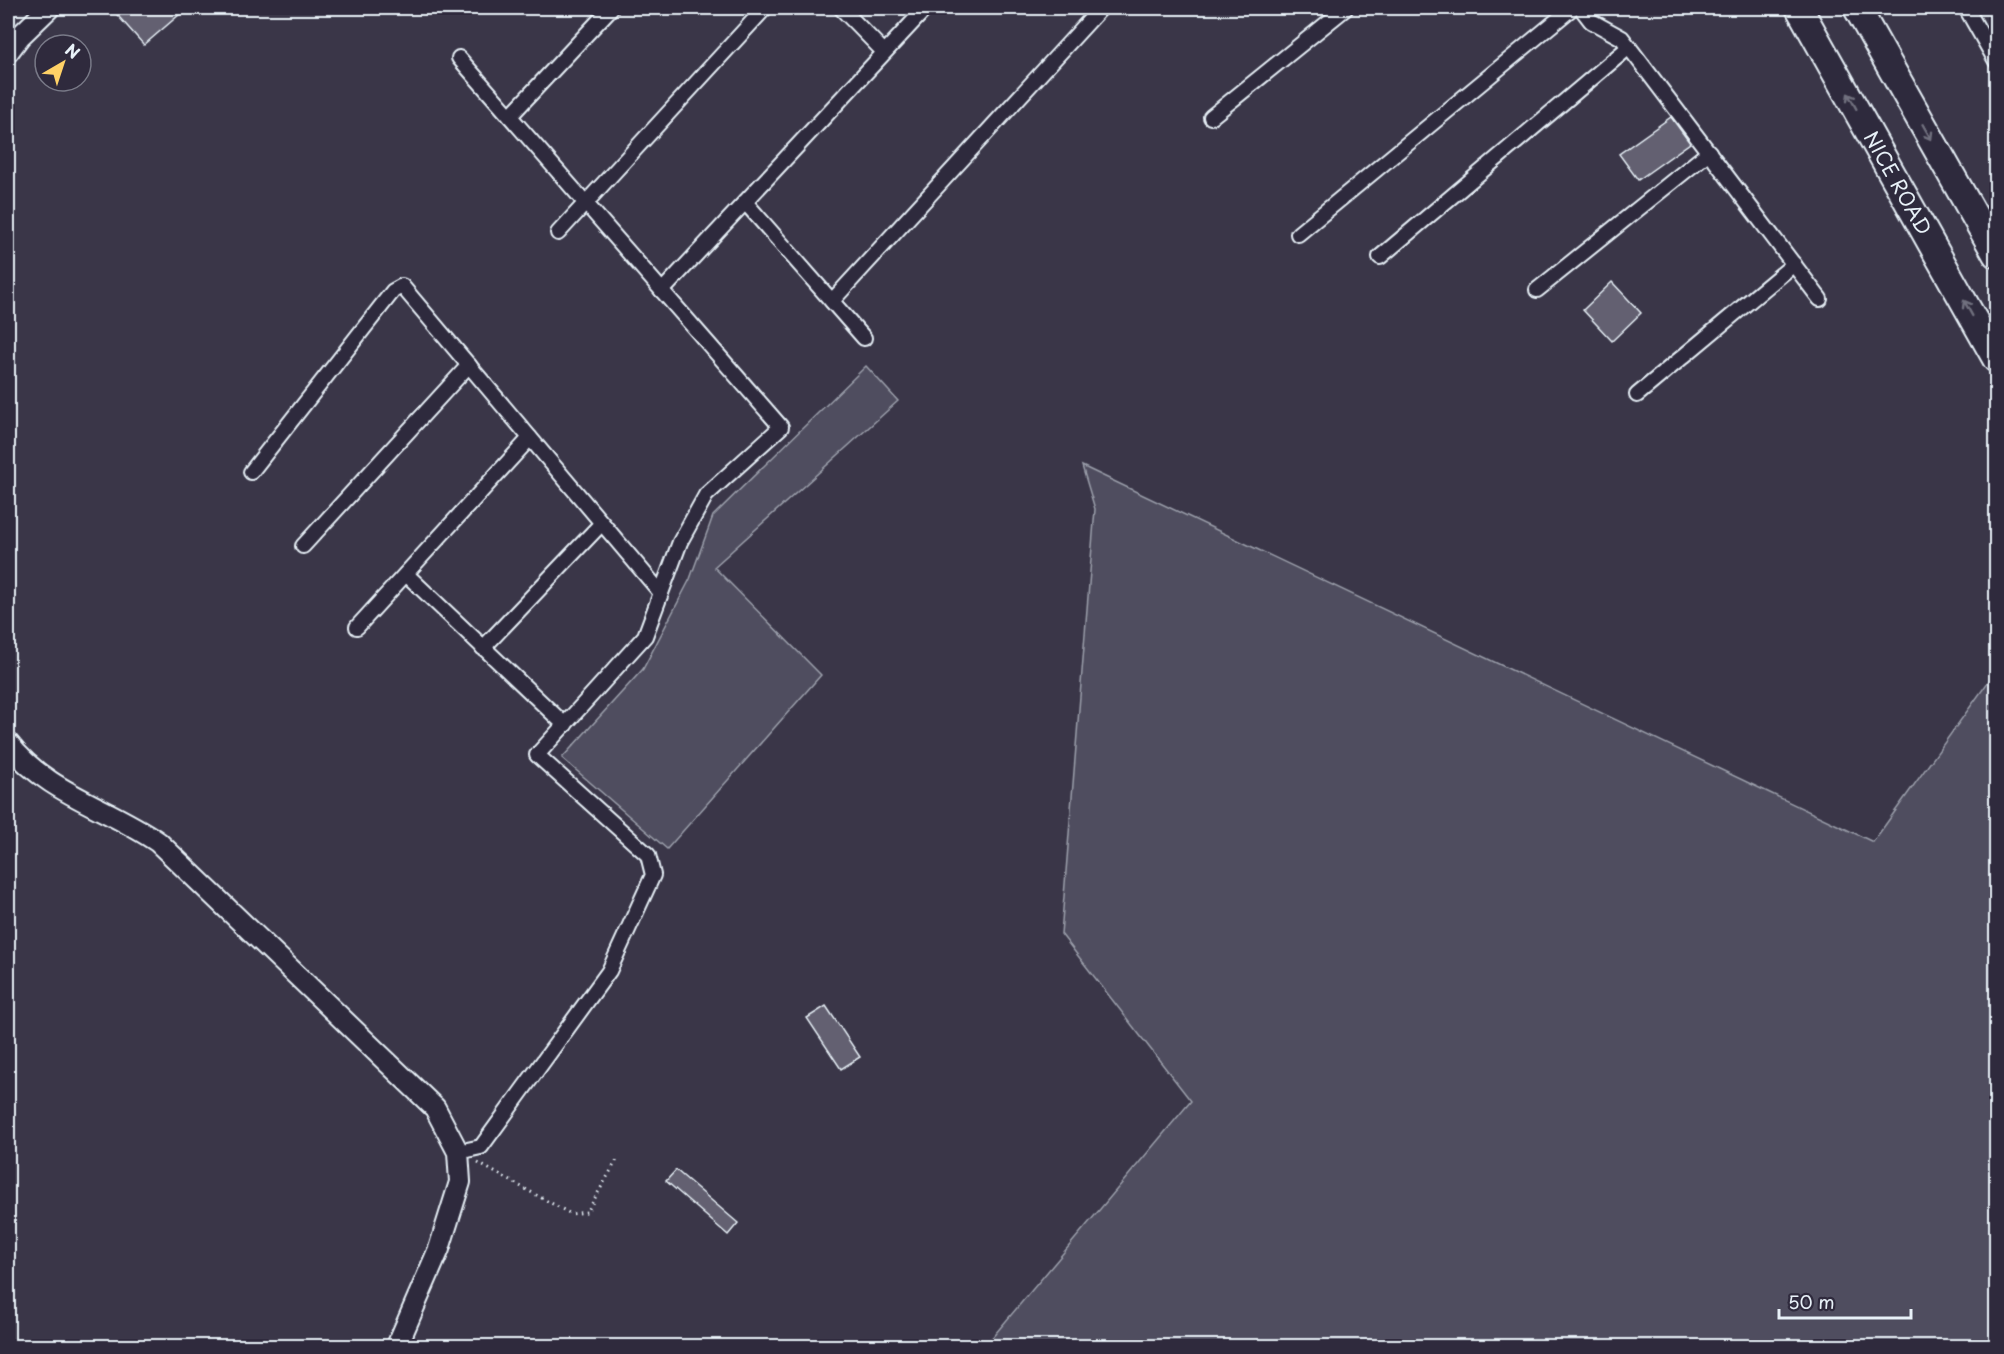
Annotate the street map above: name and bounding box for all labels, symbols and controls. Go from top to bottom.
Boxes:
north arrow [33,33,93,93]
text: N [61,37,86,64]
one-way arrow [1846,93,1858,110]
one-way arrow [1921,123,1933,140]
street label: NICE ROAD [1857,125,1940,240]
one-way arrow [1962,300,1974,317]
scale bar [1779,1282,1911,1320]
text: 50 m [1788,1288,1835,1315]

